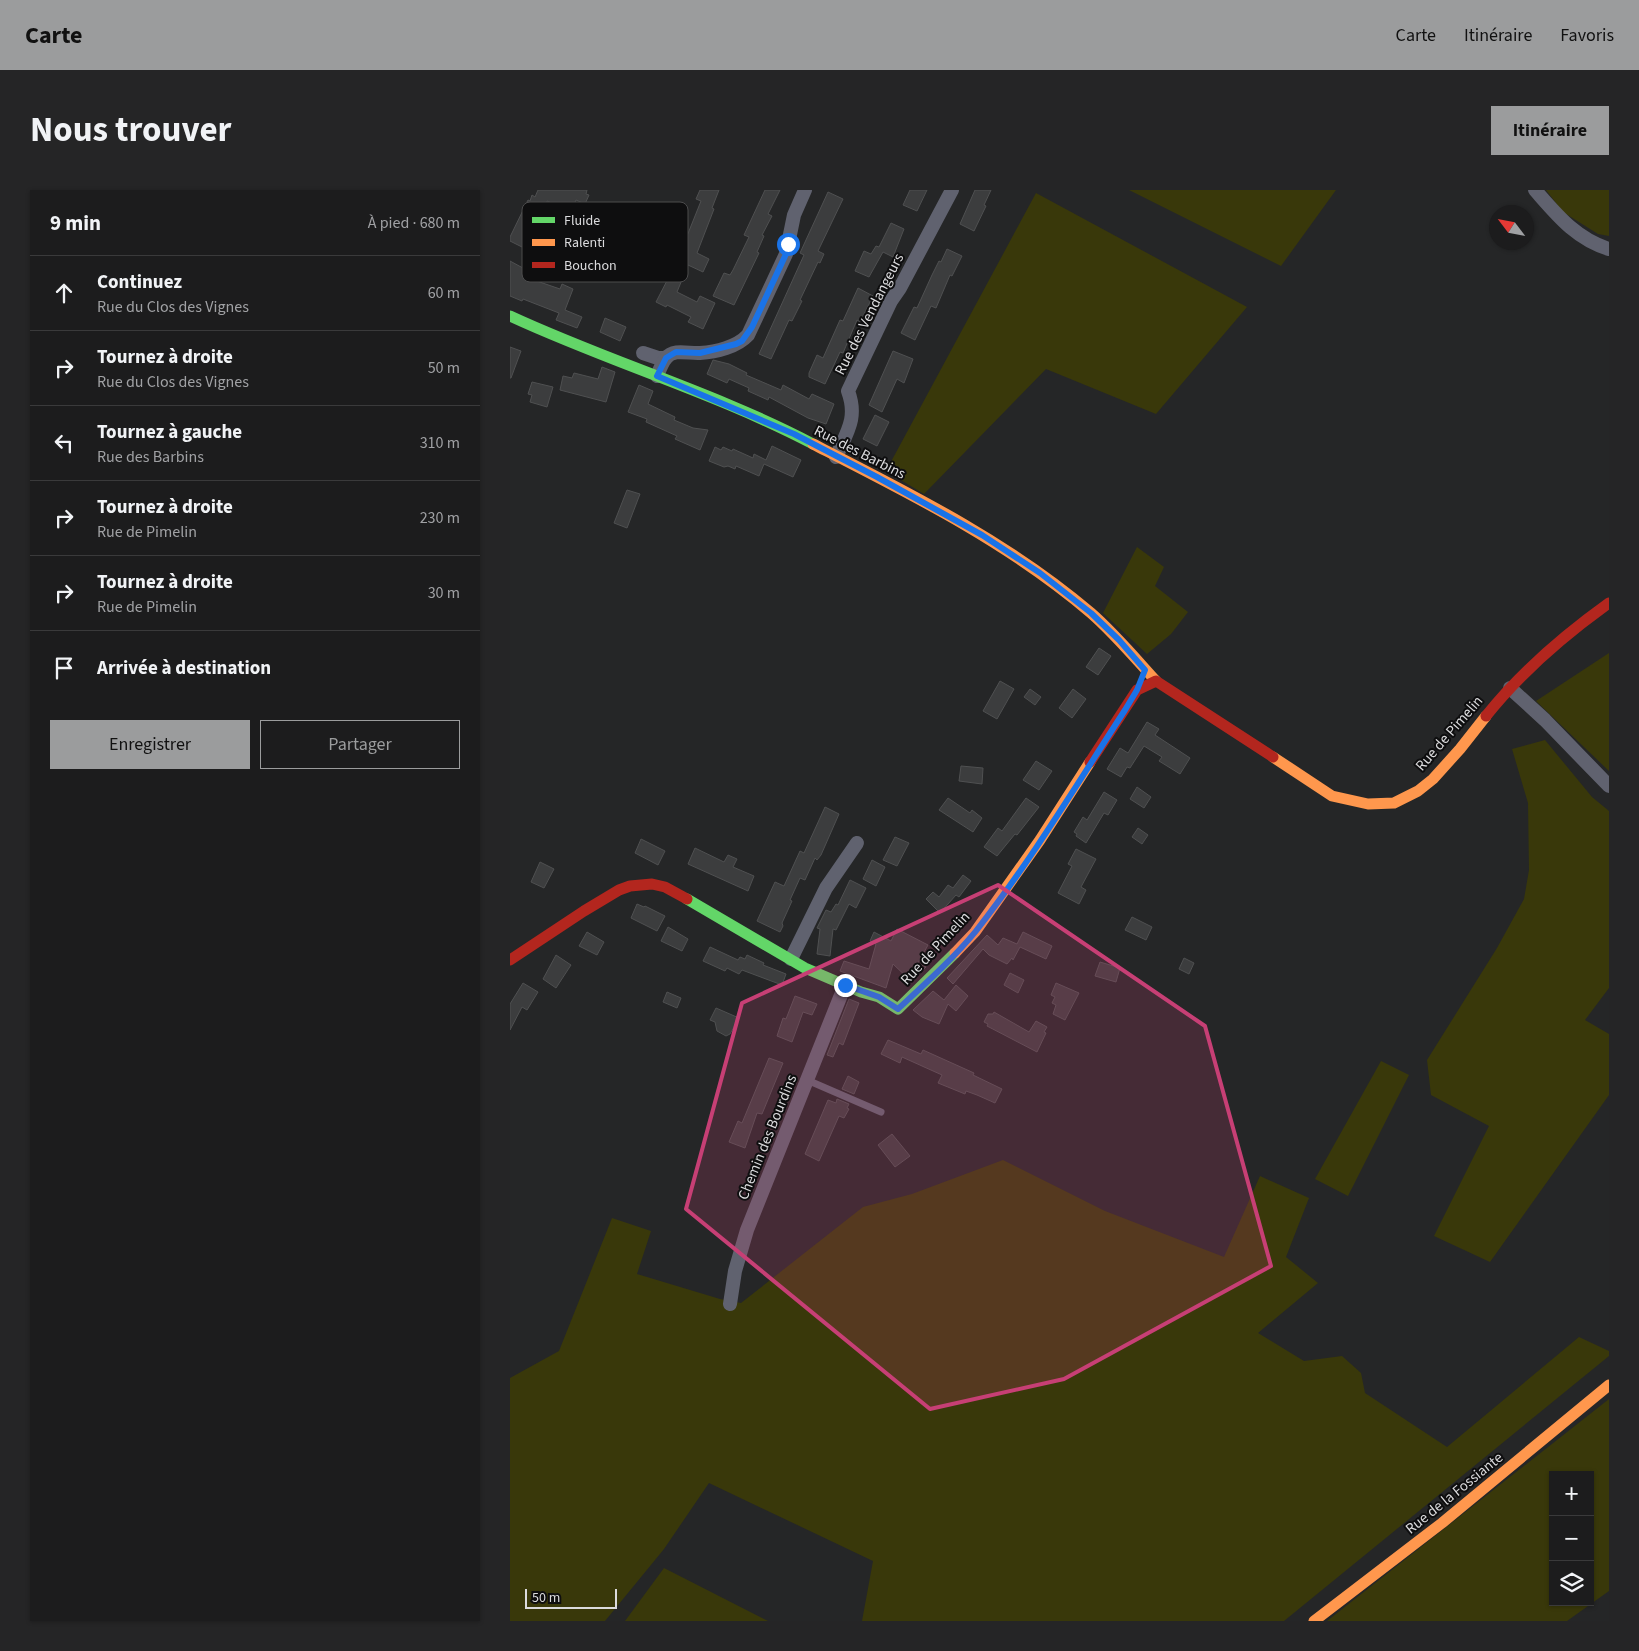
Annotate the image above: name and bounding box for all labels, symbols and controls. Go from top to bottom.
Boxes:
text: Carte [25,18,82,53]
text: Carte [1396,23,1436,48]
text: Itinéraire [1464,23,1532,48]
text: Favoris [1560,23,1614,48]
text: Nous trouver [30,105,231,155]
button: Itinéraire [1491,106,1609,155]
legend [522,202,688,282]
north arrow [1489,205,1534,250]
text: 9 min [50,208,101,238]
text: Fluide [564,211,600,231]
text: À pied · 680 m [368,212,460,234]
text: Ralenti [564,233,605,253]
route start [777,233,800,256]
street label: Rue des Vendangeurs [830,250,909,379]
text: Bouchon [564,256,617,276]
text: Continuez [97,269,182,296]
icon: ahead [50,279,78,307]
text: 60 m [428,282,460,304]
text: Rue du Clos des Vignes [97,296,249,318]
text: Tournez à droite [97,344,233,371]
icon: right [50,354,78,382]
text: 50 m [428,357,460,379]
text: Rue du Clos des Vignes [97,371,249,393]
text: Tournez à gauche [97,419,242,446]
street label: Rue des Barbins [810,420,909,485]
icon: left [50,429,78,457]
text: 310 m [420,432,460,454]
text: Rue des Barbins [97,446,204,468]
text: Tournez à droite [97,494,233,521]
icon: right [50,504,78,532]
text: 230 m [420,507,460,529]
text: Rue de Pimelin [97,521,197,543]
text: Tournez à droite [97,569,233,596]
icon: right [50,579,78,607]
text: 30 m [428,582,460,604]
text: Rue de Pimelin [97,596,197,618]
icon: arrive [50,654,78,682]
text: Arrivée à destination [97,655,271,682]
street label: Rue de Pimelin [1411,691,1488,776]
button: Enregistrer [50,720,250,769]
button: Partager [260,720,460,769]
street label: Rue de Pimelin [896,907,975,990]
route end [834,974,857,997]
street label: Chemin des Bourdins [733,1071,802,1203]
street label: Rue de la Fossiante [1401,1447,1508,1539]
map controls [1549,1471,1594,1606]
button: + [1549,1471,1594,1516]
button: − [1549,1516,1594,1561]
button: layers [1549,1561,1594,1606]
scale bar [525,1586,618,1609]
text: 50 m [532,1588,560,1608]

